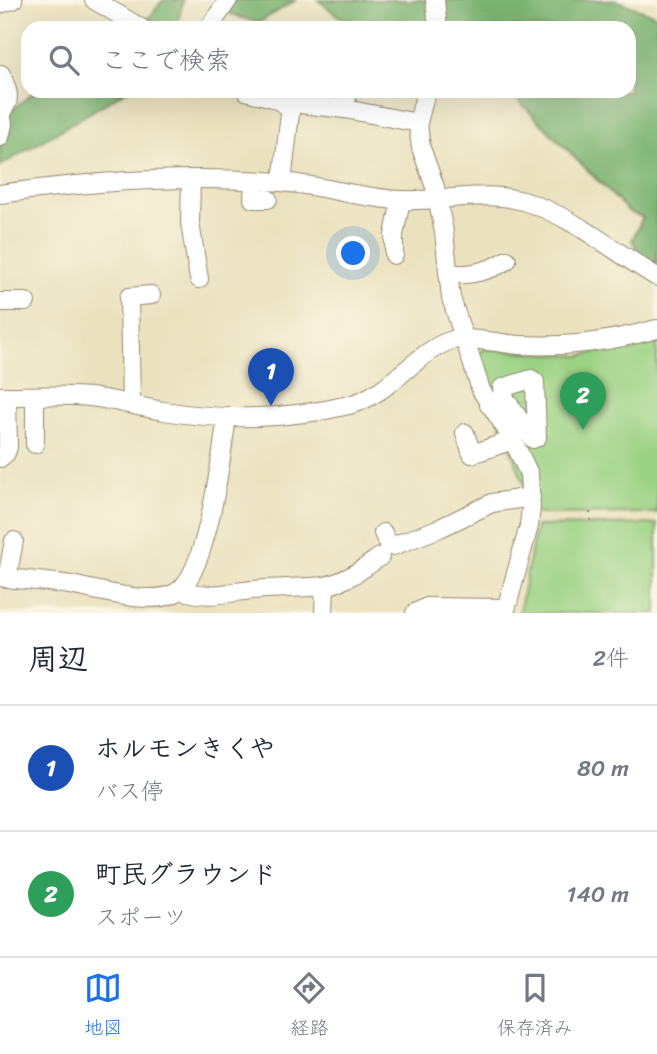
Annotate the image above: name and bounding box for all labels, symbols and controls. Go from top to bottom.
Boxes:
search box [21,21,636,98]
text: ここで検索 [101,37,231,83]
icon: search [45,41,83,79]
your location [336,236,370,270]
pin: 1 [248,348,294,406]
pin: 2 [560,372,606,430]
text: 周辺 [28,632,88,686]
text: 2件 [593,638,629,679]
text: ホルモンきくや [95,725,275,771]
text: 1 [46,748,56,789]
text: 80 m [577,748,629,789]
text: バス停 [95,771,164,812]
text: 町民グラウンド [95,851,277,897]
text: 2 [44,874,58,915]
text: 140 m [567,874,629,915]
text: スポーツ [95,897,187,938]
tab: 地図 [84,969,122,1044]
tab: 経路 [290,969,329,1044]
tab: 保存済み [497,969,573,1044]

